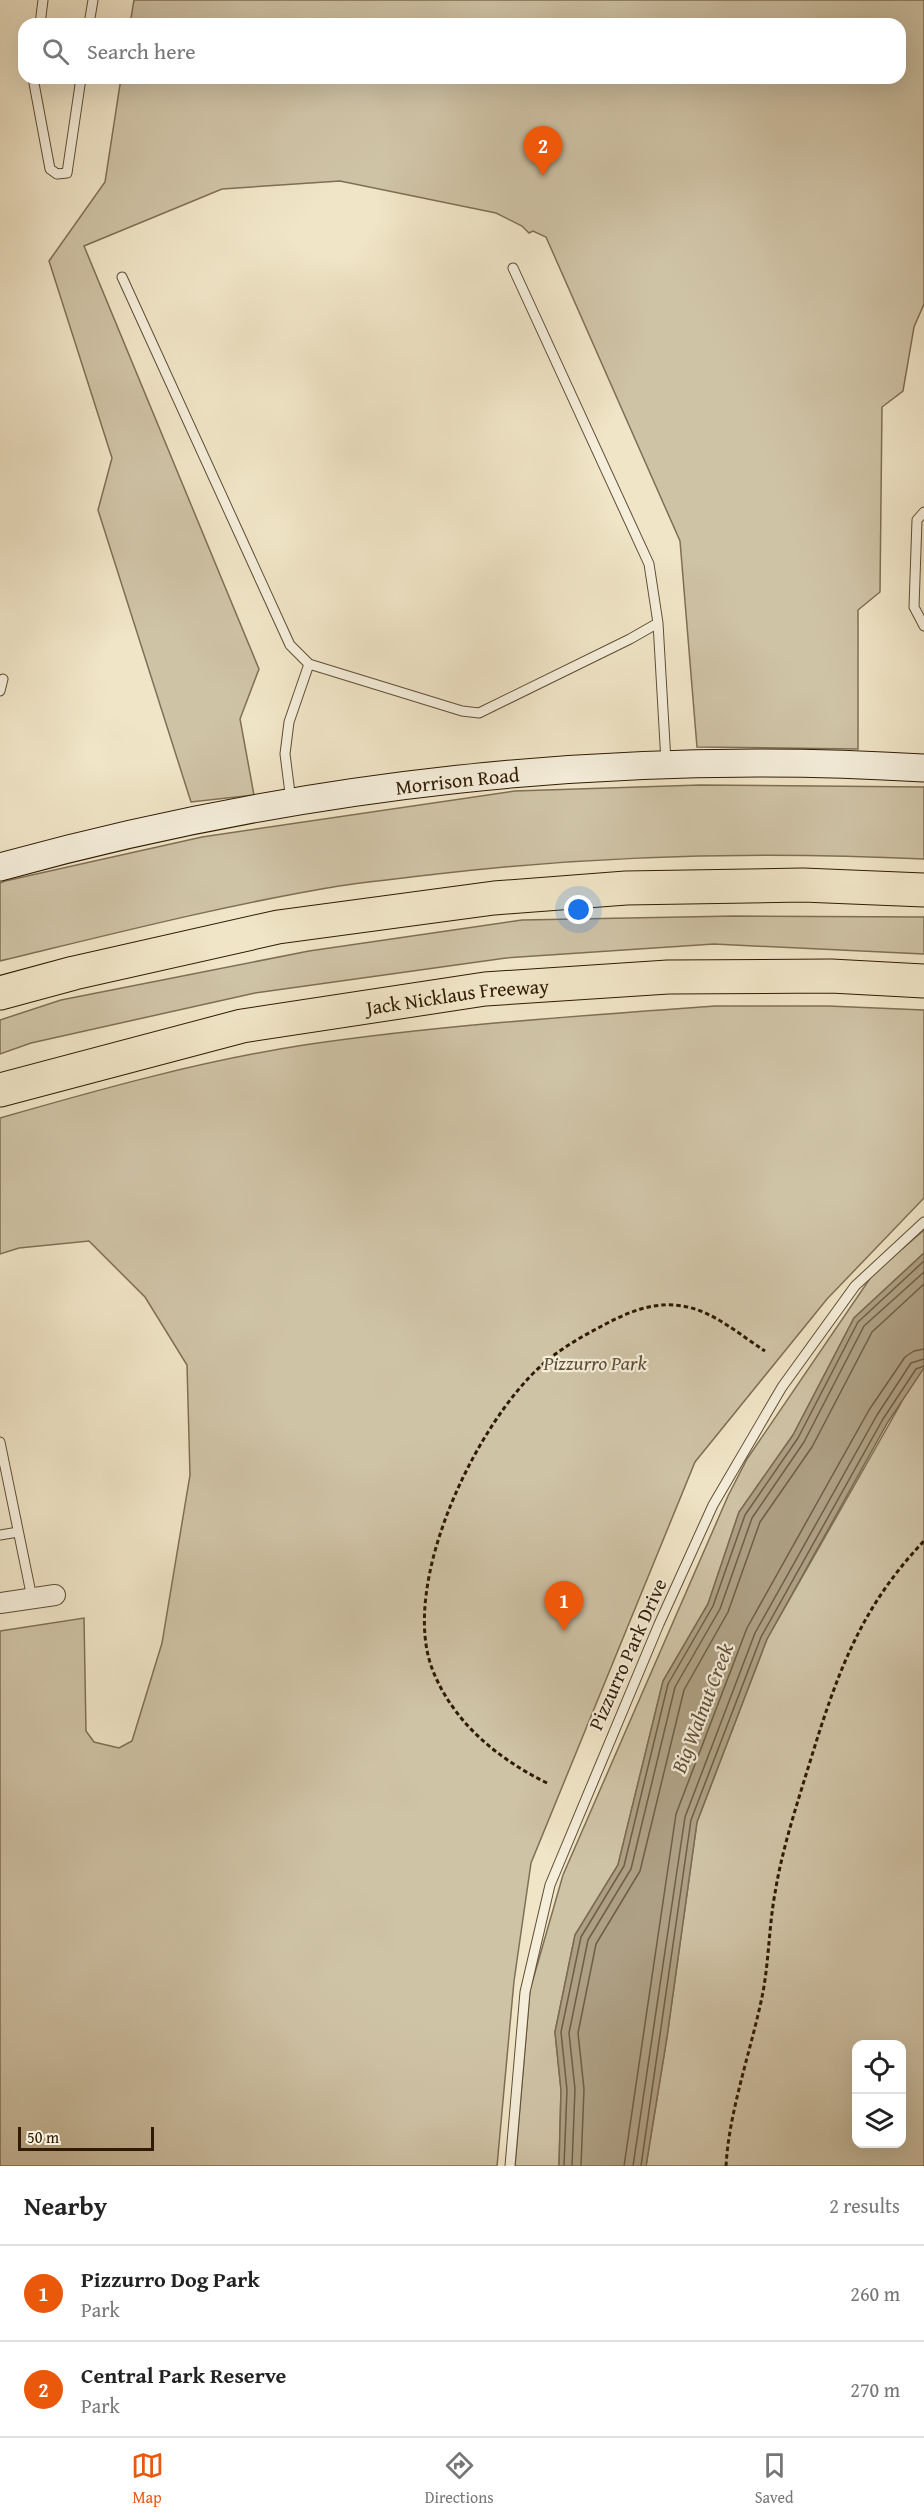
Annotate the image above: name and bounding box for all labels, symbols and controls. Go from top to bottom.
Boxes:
search box [18,18,906,84]
icon: search [39,35,72,68]
text: Search here [87,35,196,67]
pin: 2 [524,126,562,176]
street label: Morrison Road [394,759,521,801]
your location [564,895,593,924]
street label: Jack Nicklaus Freeway [361,970,550,1022]
park label: Pizzurro Park [542,1348,647,1377]
street label: Pizzurro Park Drive [581,1573,673,1735]
pin: 1 [544,1582,584,1631]
water label: Big Walnut Creek [663,1638,741,1778]
map controls [852,2040,906,2148]
button: locate [852,2040,906,2094]
button: layers [852,2094,906,2148]
scale bar [18,2124,154,2152]
text: 50 m [27,2125,59,2149]
text: Nearby [24,2186,107,2225]
text: 2 results [829,2191,900,2220]
text: Pizzurro Dog Park [81,2263,260,2295]
text: 1 [38,2279,49,2308]
text: 260 m [850,2279,900,2308]
text: Park [81,2295,120,2324]
text: Central Park Reserve [81,2359,286,2391]
text: 2 [38,2375,49,2404]
text: 270 m [850,2375,900,2404]
text: Park [81,2391,120,2420]
tab: Map [131,2449,164,2509]
tab: Directions [425,2449,494,2509]
tab: Saved [755,2449,793,2509]

